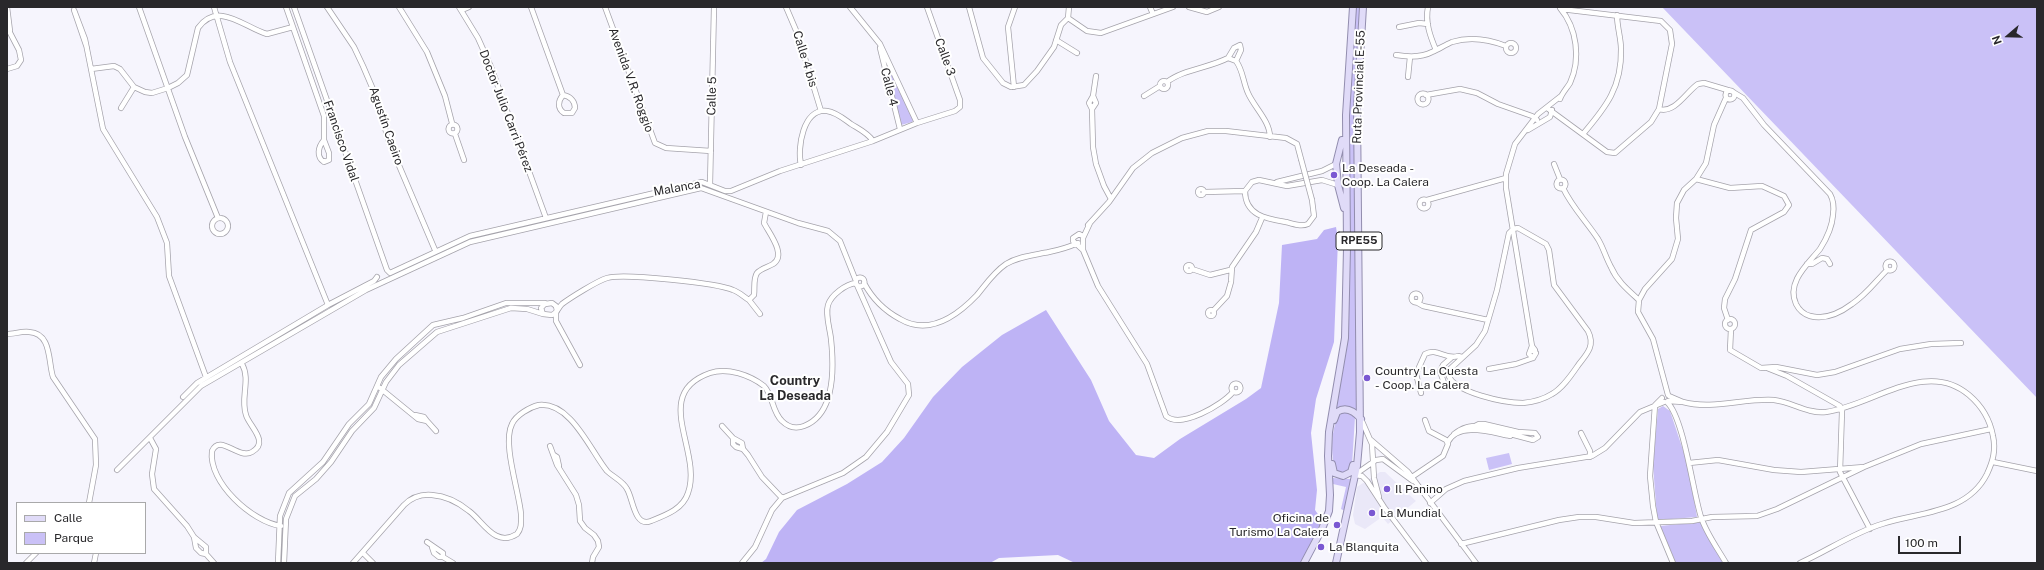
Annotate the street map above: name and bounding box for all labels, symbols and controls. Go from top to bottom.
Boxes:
north arrow [1988,16,2028,56]
street label: Avenida V.R. Roggio [605,26,657,134]
street label: Calle 4 bis [790,29,820,89]
street label: Ruta Provincial E-55 [1350,30,1368,144]
text: N [1990,34,2004,46]
street label: Calle 3 [932,36,958,78]
street label: Doctor Julio Carri Pérez [476,48,536,174]
street label: Calle 4 [877,66,901,108]
street label: Calle 5 [704,76,720,116]
street label: Agustín Caeiro [366,85,406,167]
street label: Francisco Vidal [320,98,362,184]
place label: La Deseada - Coop. La Calera [1342,161,1429,189]
marker: La Deseada - Coop. La Calera [1329,170,1339,180]
street label: Malanca [652,177,702,199]
road number: RPE55 [1336,232,1382,250]
place label: Country La Cuesta - Coop. La Calera [1375,364,1478,392]
district label: Country La Deseada [759,373,831,404]
marker: Country La Cuesta - Coop. La Calera [1362,373,1372,383]
place label: Il Panino [1395,482,1443,496]
marker: Il Panino [1382,484,1392,494]
legend [16,502,146,554]
place label: La Mundial [1380,506,1441,520]
marker: La Mundial [1367,508,1377,518]
text: Calle [54,511,82,525]
place label: Oficina de Turismo La Calera [1229,511,1329,539]
marker: Oficina de Turismo La Calera [1332,520,1342,530]
scale bar [1900,528,1963,554]
text: Parque [54,531,94,545]
text: 100 m [1905,536,1938,550]
place label: La Blanquita [1329,540,1399,554]
marker: La Blanquita [1316,542,1326,552]

